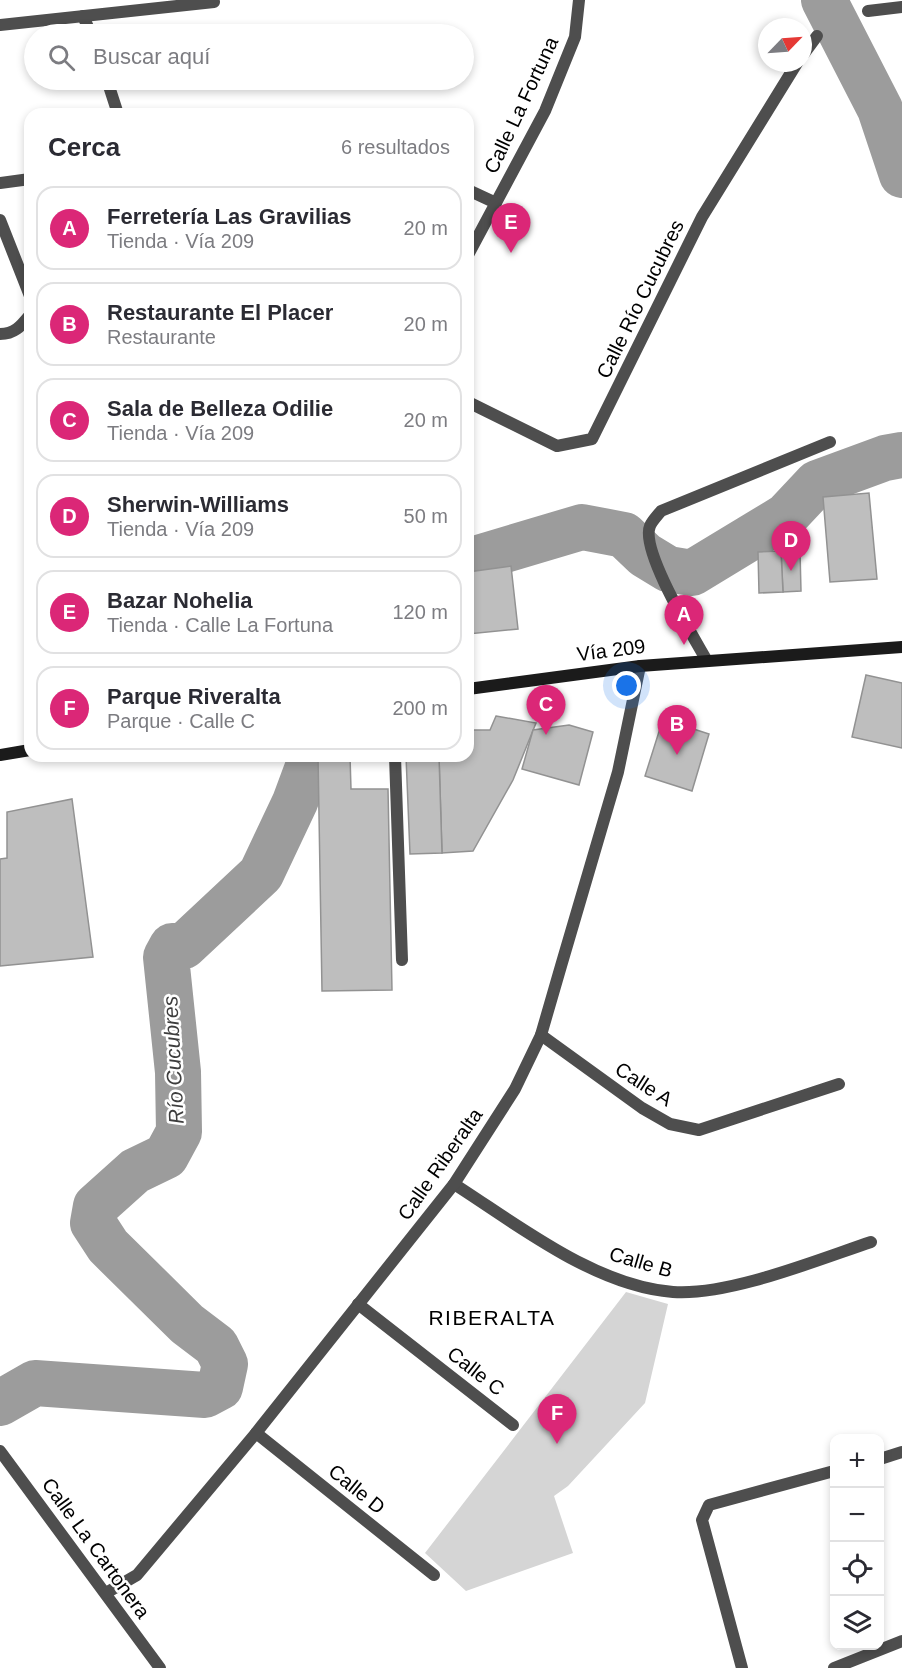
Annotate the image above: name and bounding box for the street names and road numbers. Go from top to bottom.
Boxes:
street label: Calle La Fortuna [480,33,563,177]
street label: Calle Río Cucubres [592,216,688,382]
street label: Vía 209 [575,635,647,665]
street label: Calle A [611,1058,677,1111]
street label: Calle Riberalta [393,1103,487,1224]
street label: Calle B [607,1243,675,1281]
street label: Calle C [443,1342,509,1400]
street label: Calle D [325,1460,389,1518]
street label: Calle La Cartonera [38,1474,155,1623]

